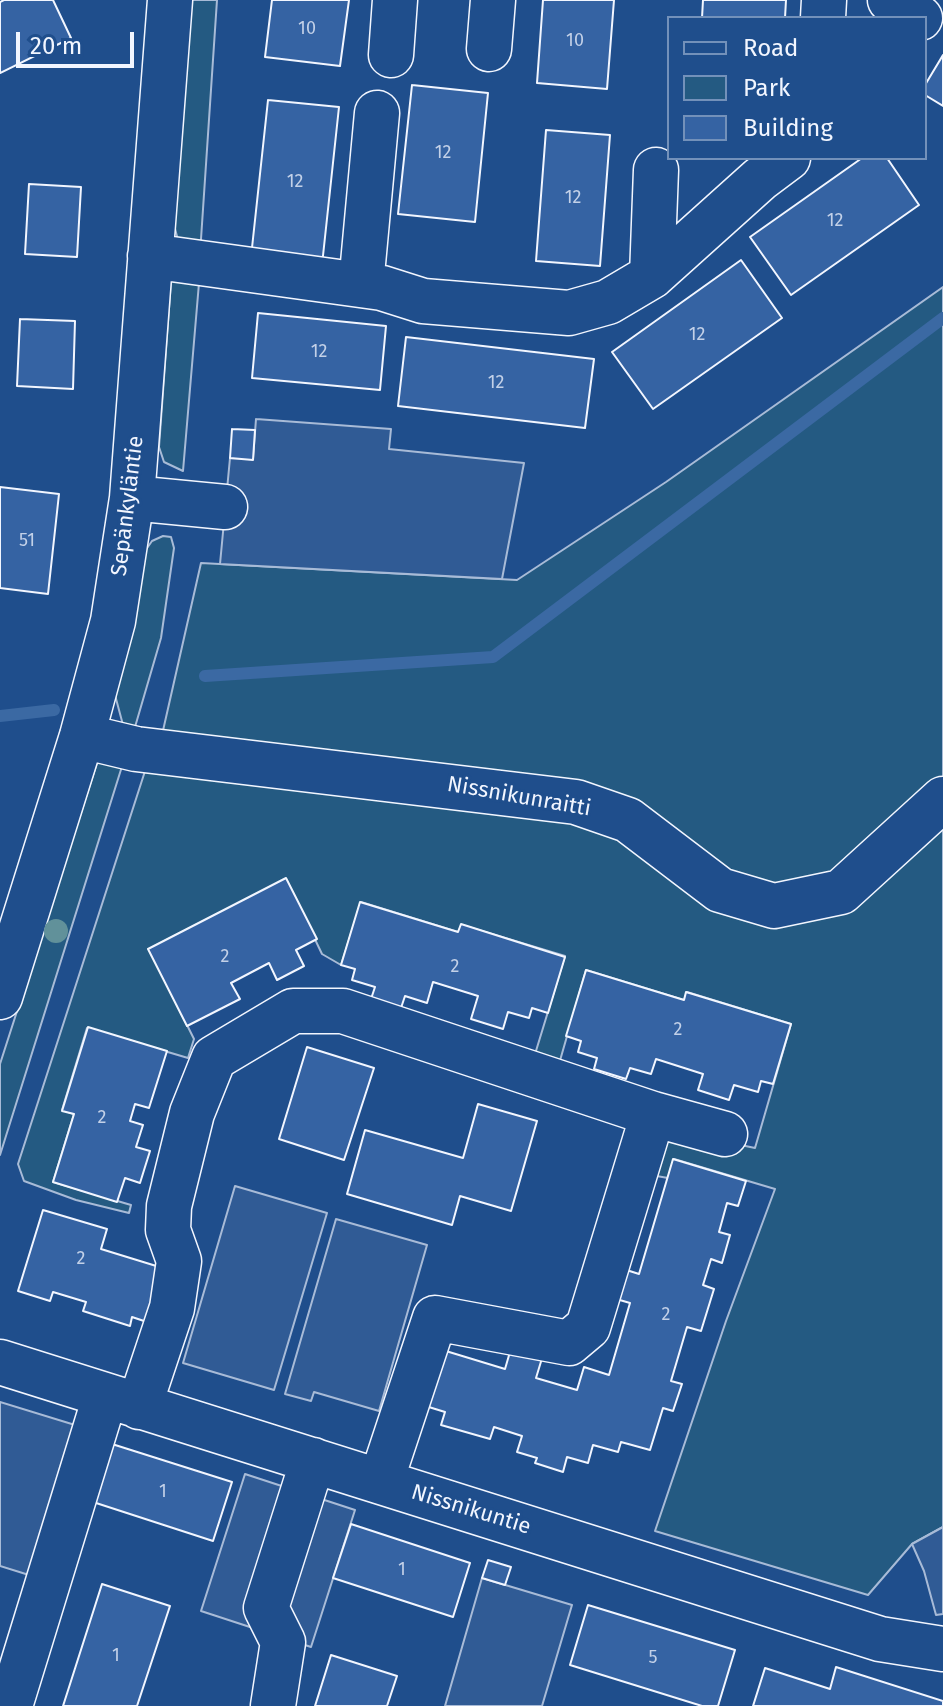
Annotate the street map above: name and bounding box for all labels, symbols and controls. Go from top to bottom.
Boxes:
scale bar [20,16,138,66]
legend [667,16,927,160]
house number: 10 [298,18,316,40]
house number: 10 [566,30,584,52]
text: 20 m [30,32,82,60]
text: Road [743,34,798,62]
text: Park [743,74,790,102]
text: Building [743,114,833,142]
house number: 12 [435,142,451,164]
house number: 12 [287,171,303,193]
house number: 12 [565,187,581,209]
house number: 12 [827,210,843,232]
house number: 12 [689,324,705,346]
house number: 12 [311,341,327,363]
house number: 12 [488,372,504,394]
street label: Sepänkyläntie [106,434,150,578]
house number: 51 [19,530,35,552]
street label: Nissnikunraitti [445,771,593,823]
house number: 2 [221,946,229,968]
house number: 2 [451,956,459,978]
house number: 2 [674,1019,682,1041]
house number: 2 [98,1107,106,1129]
house number: 2 [77,1248,85,1270]
house number: 2 [662,1304,670,1326]
street label: Nissnikuntie [408,1479,534,1541]
house number: 1 [159,1481,167,1503]
house number: 1 [398,1559,406,1581]
house number: 1 [112,1645,120,1667]
house number: 5 [648,1647,658,1669]

